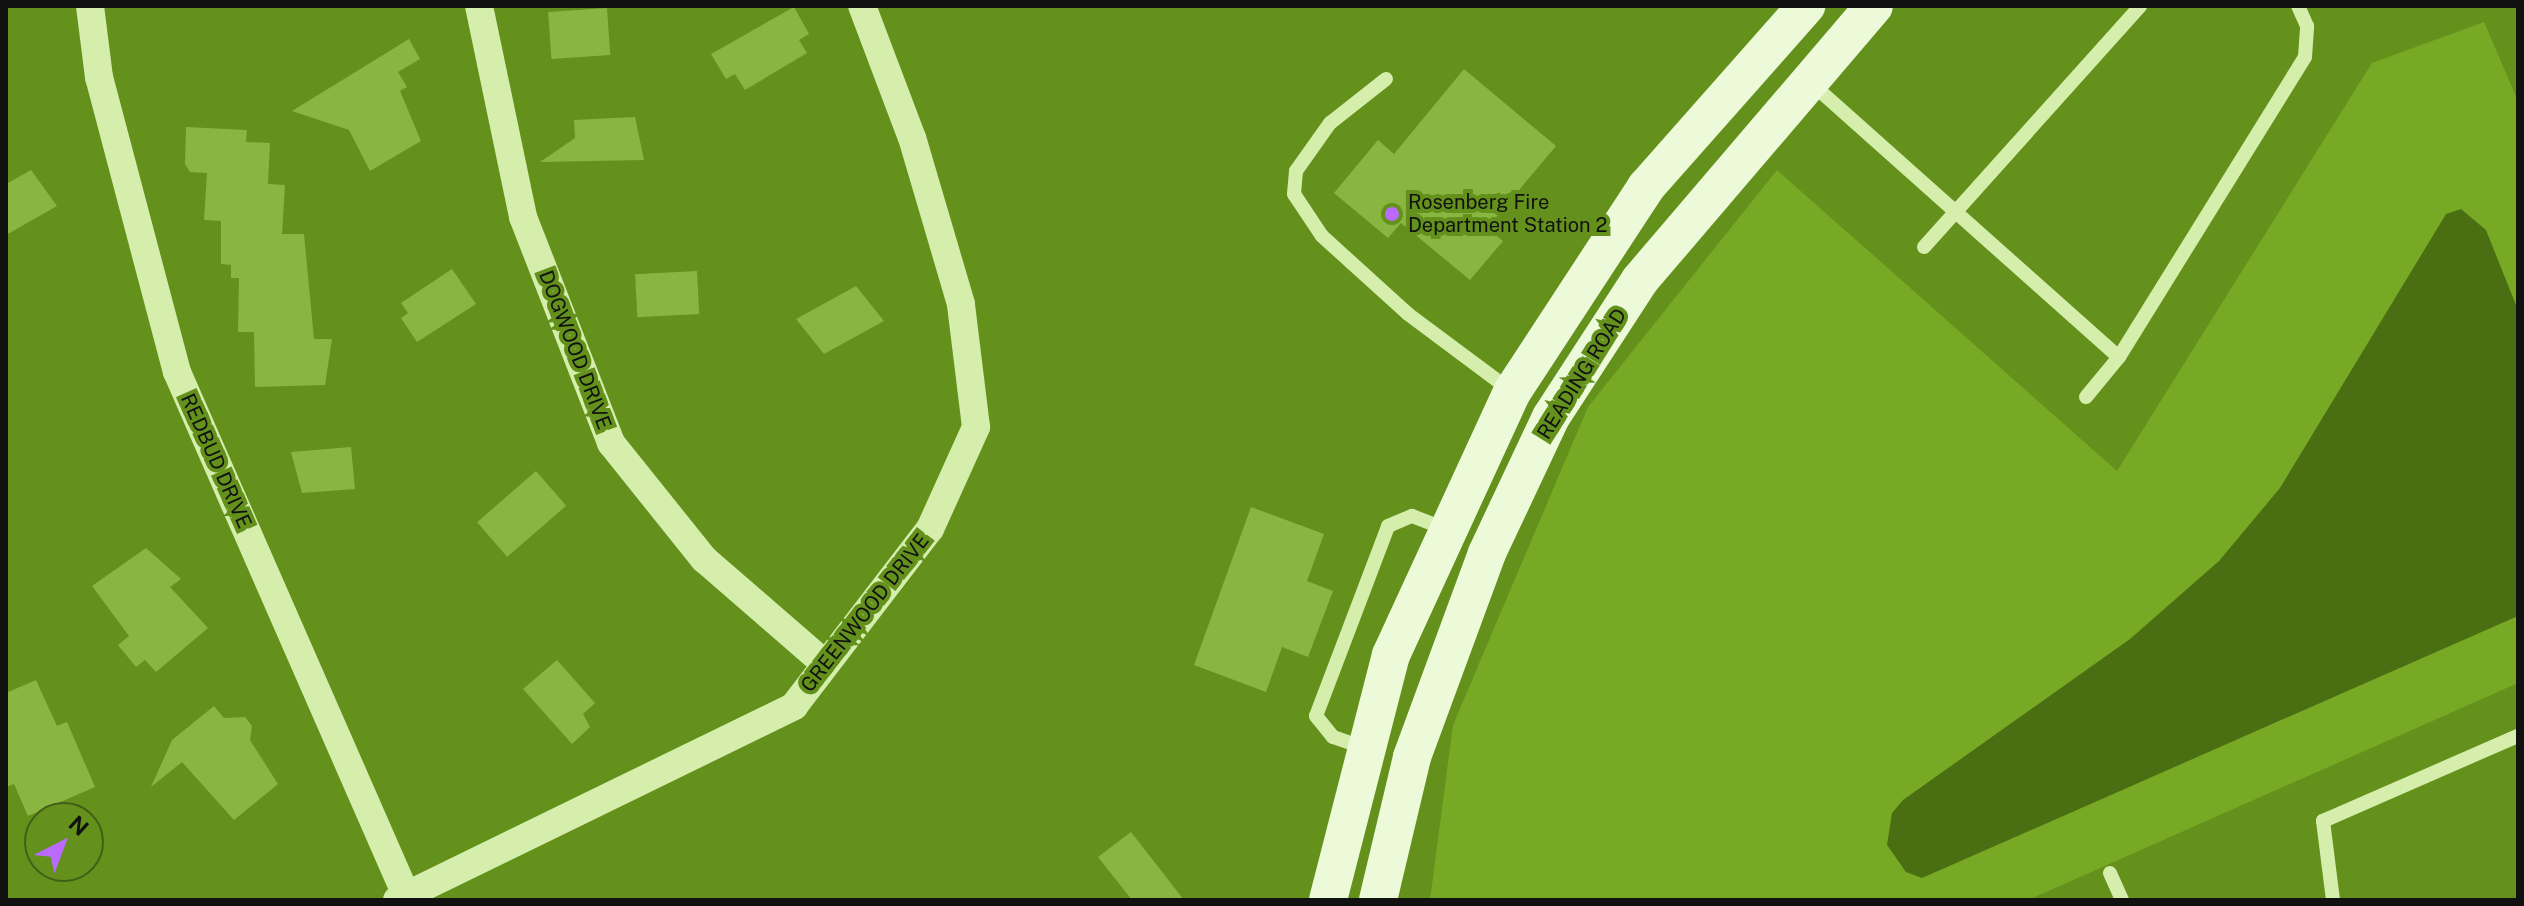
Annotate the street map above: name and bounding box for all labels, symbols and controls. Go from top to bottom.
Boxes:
place label: Rosenberg Fire Department Station 2 [1408,190,1607,237]
marker: Rosenberg Fire Department Station 2 [1383,205,1401,223]
street label: DOGWOOD DRIVE [534,267,616,433]
street label: READING ROAD [1532,304,1632,444]
street label: REDBUD DRIVE [176,390,256,532]
street label: GREENWOOD DRIVE [796,529,934,697]
north arrow [24,802,104,882]
text: N [64,810,94,841]

